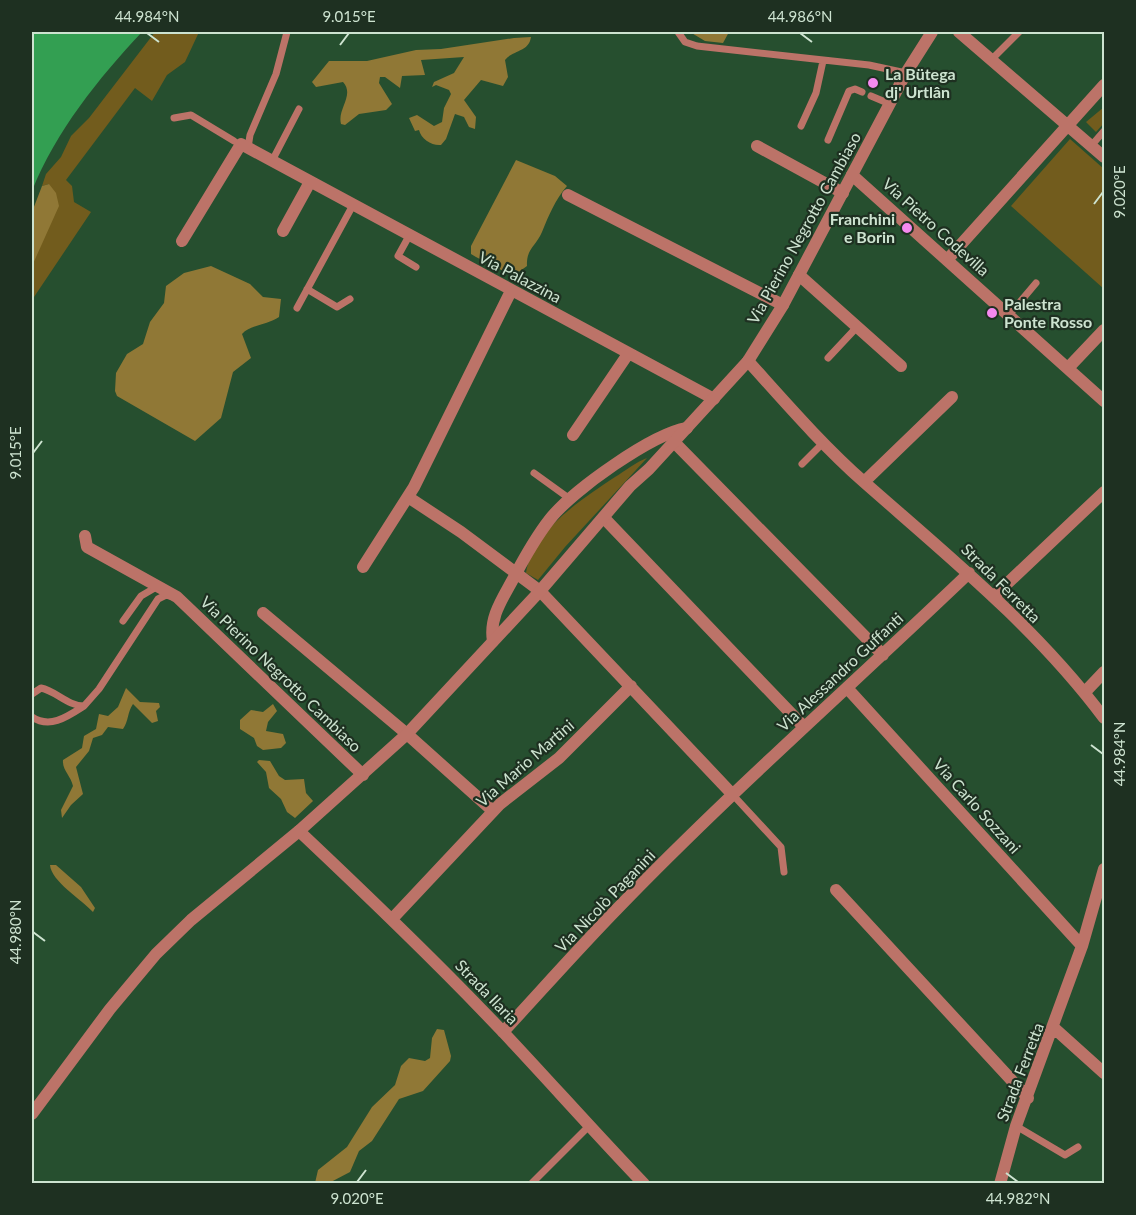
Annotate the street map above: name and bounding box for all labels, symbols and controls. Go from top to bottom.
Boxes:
text: 44.984°N [115,7,179,25]
text: 9.015°E [322,7,376,25]
text: 44.986°N [768,7,832,25]
place label: La Bütega dj' Urtlân [885,64,956,101]
marker: La Bütega dj' Urtlân [866,76,880,90]
street label: Via Pierino Negrotto Cambiaso [743,129,864,327]
text: 9.020°E [1110,165,1128,219]
street label: Via Pietro Codevilla [879,174,994,280]
place label: Franchini e Borin [830,209,895,246]
marker: Franchini e Borin [900,221,914,235]
street label: Via Palazzina [476,247,565,306]
place label: Palestra Ponte Rosso [1004,294,1092,331]
marker: Palestra Ponte Rosso [985,306,999,320]
text: 9.015°E [6,426,24,480]
street label: Strada Ferretta [958,539,1045,626]
street label: Via Pierino Negrotto Cambiaso [197,592,366,756]
street label: Via Alessandro Guffanti [773,608,907,735]
street label: Via Mario Martini [472,715,577,810]
text: 44.984°N [1110,722,1128,786]
street label: Via Carlo Sozzani [930,754,1025,857]
street label: Via Nicolò Paganini [551,845,658,956]
text: 44.980°N [6,900,24,964]
street label: Strada Ilaria [452,955,523,1028]
street label: Strada Ferretta [992,1020,1047,1124]
text: 9.020°E [330,1189,384,1207]
text: 44.982°N [986,1189,1050,1207]

